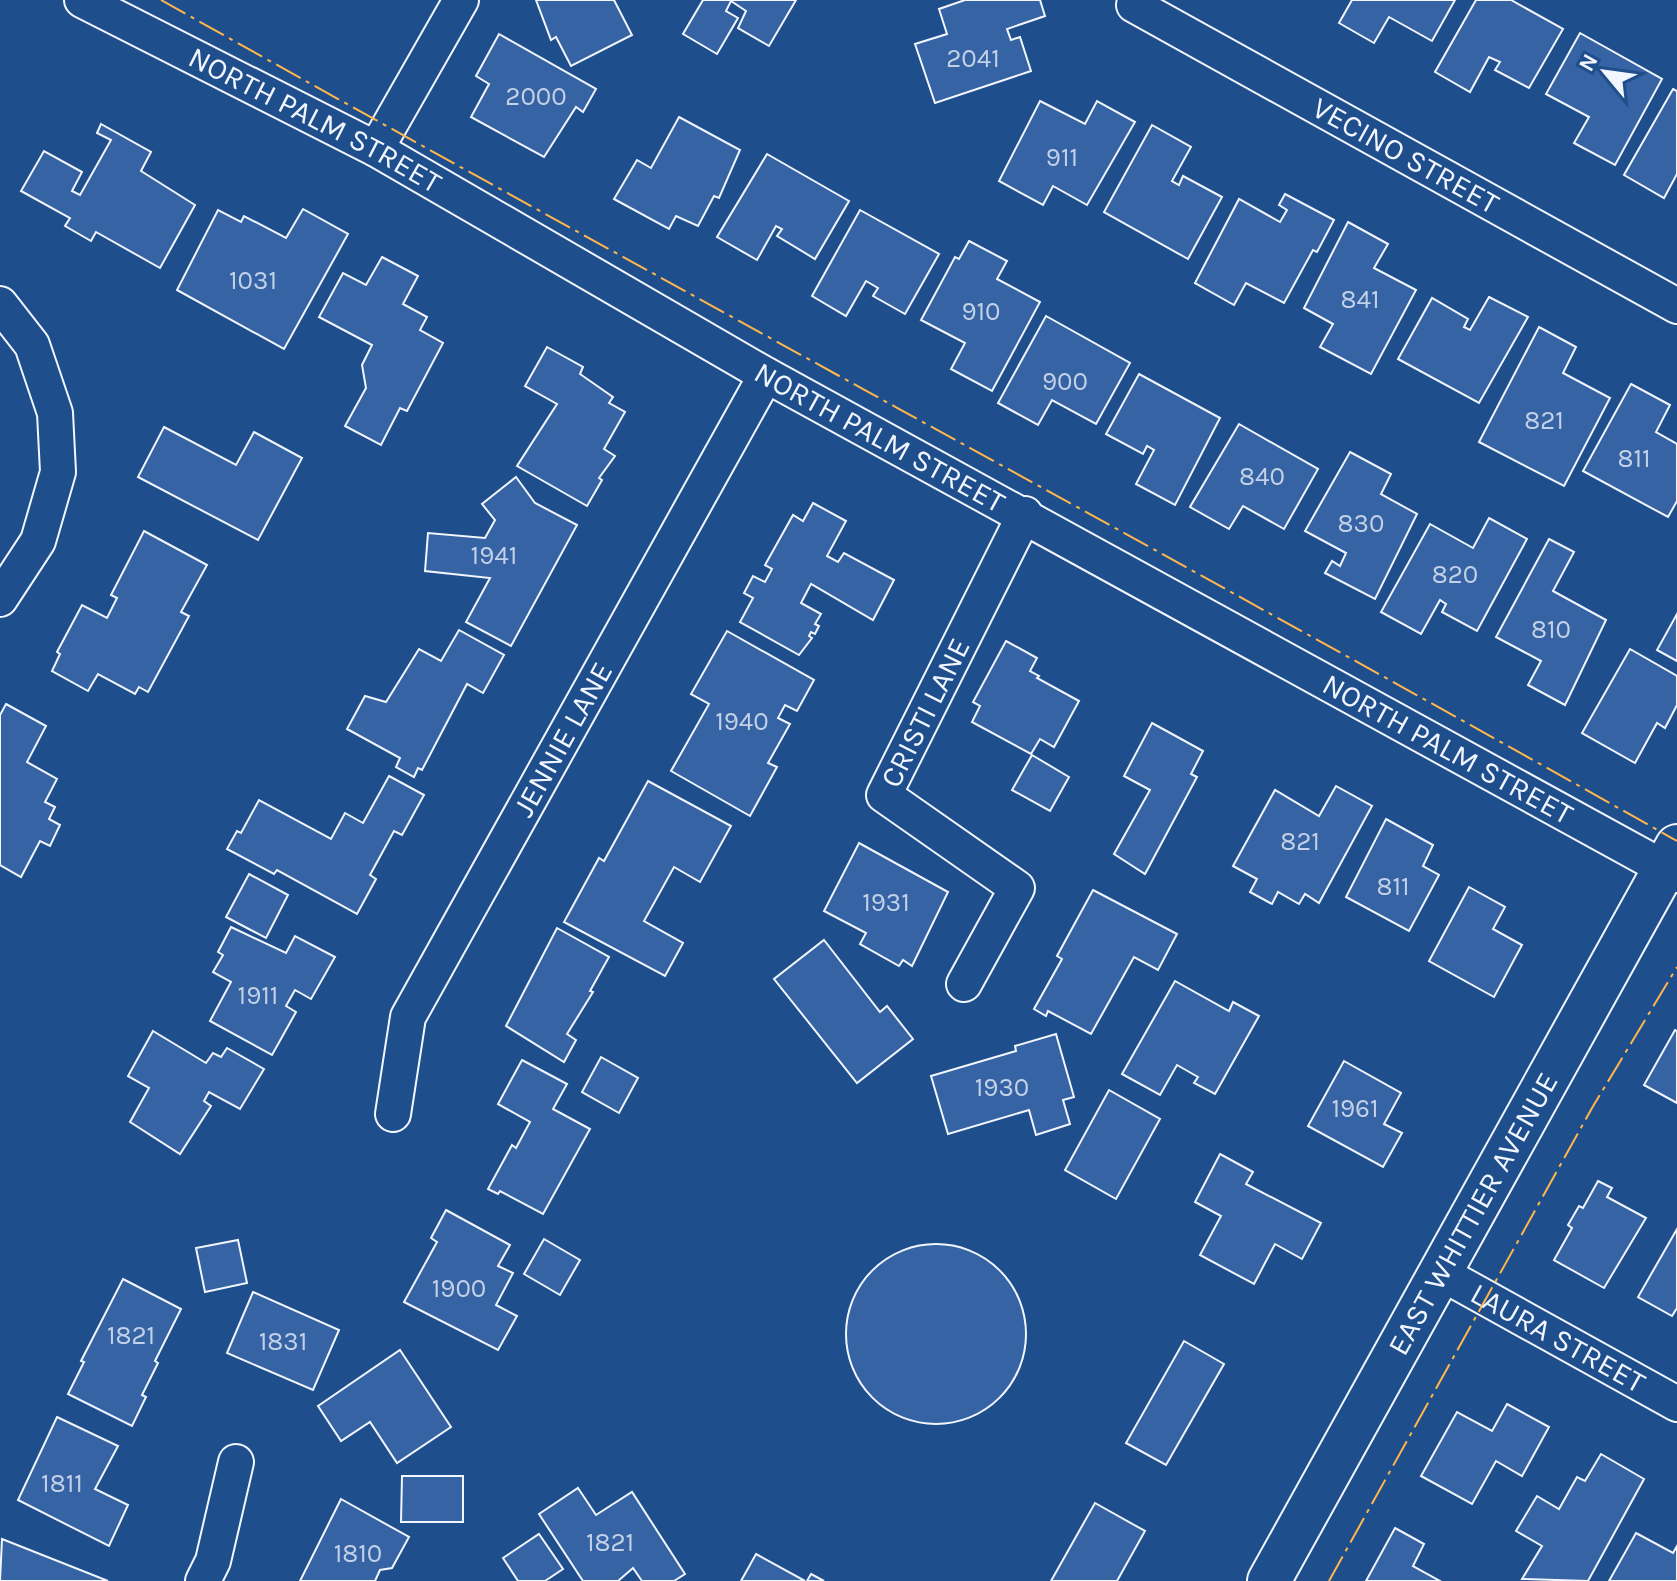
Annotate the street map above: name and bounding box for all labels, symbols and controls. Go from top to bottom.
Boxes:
north arrow [1565,32,1645,112]
street label: NORTH PALM STREET [183,39,448,201]
house number: 2041 [946,43,1000,74]
text: N [1573,50,1604,76]
house number: 2000 [505,81,567,112]
street label: VECINO STREET [1306,89,1505,222]
house number: 911 [1046,142,1078,173]
house number: 1031 [229,265,277,296]
house number: 841 [1340,284,1380,315]
house number: 910 [961,296,1001,327]
street label: NORTH PALM STREET [748,354,1011,521]
house number: 900 [1042,366,1088,397]
house number: 821 [1524,405,1564,436]
house number: 811 [1617,443,1651,474]
house number: 840 [1239,461,1285,492]
house number: 830 [1338,508,1384,539]
house number: 1941 [471,540,517,571]
house number: 820 [1432,559,1478,590]
house number: 810 [1531,614,1571,645]
street label: CRISTI LANE [873,632,978,793]
street label: JENNIE LANE [505,656,620,823]
street label: NORTH PALM STREET [1316,666,1579,832]
house number: 1940 [715,706,769,737]
house number: 821 [1280,826,1320,857]
house number: 811 [1376,871,1410,902]
house number: 1931 [862,887,910,918]
house number: 1911 [238,980,278,1011]
street label: EAST WHITTIER AVENUE [1380,1066,1566,1361]
house number: 1930 [975,1072,1029,1103]
house number: 1961 [1331,1093,1379,1124]
house number: 1900 [432,1273,486,1304]
street label: LAURA STREET [1464,1275,1651,1401]
house number: 1821 [107,1320,155,1351]
house number: 1831 [259,1326,307,1357]
house number: 1811 [41,1468,83,1499]
house number: 1821 [586,1527,634,1558]
house number: 1810 [334,1538,382,1569]

